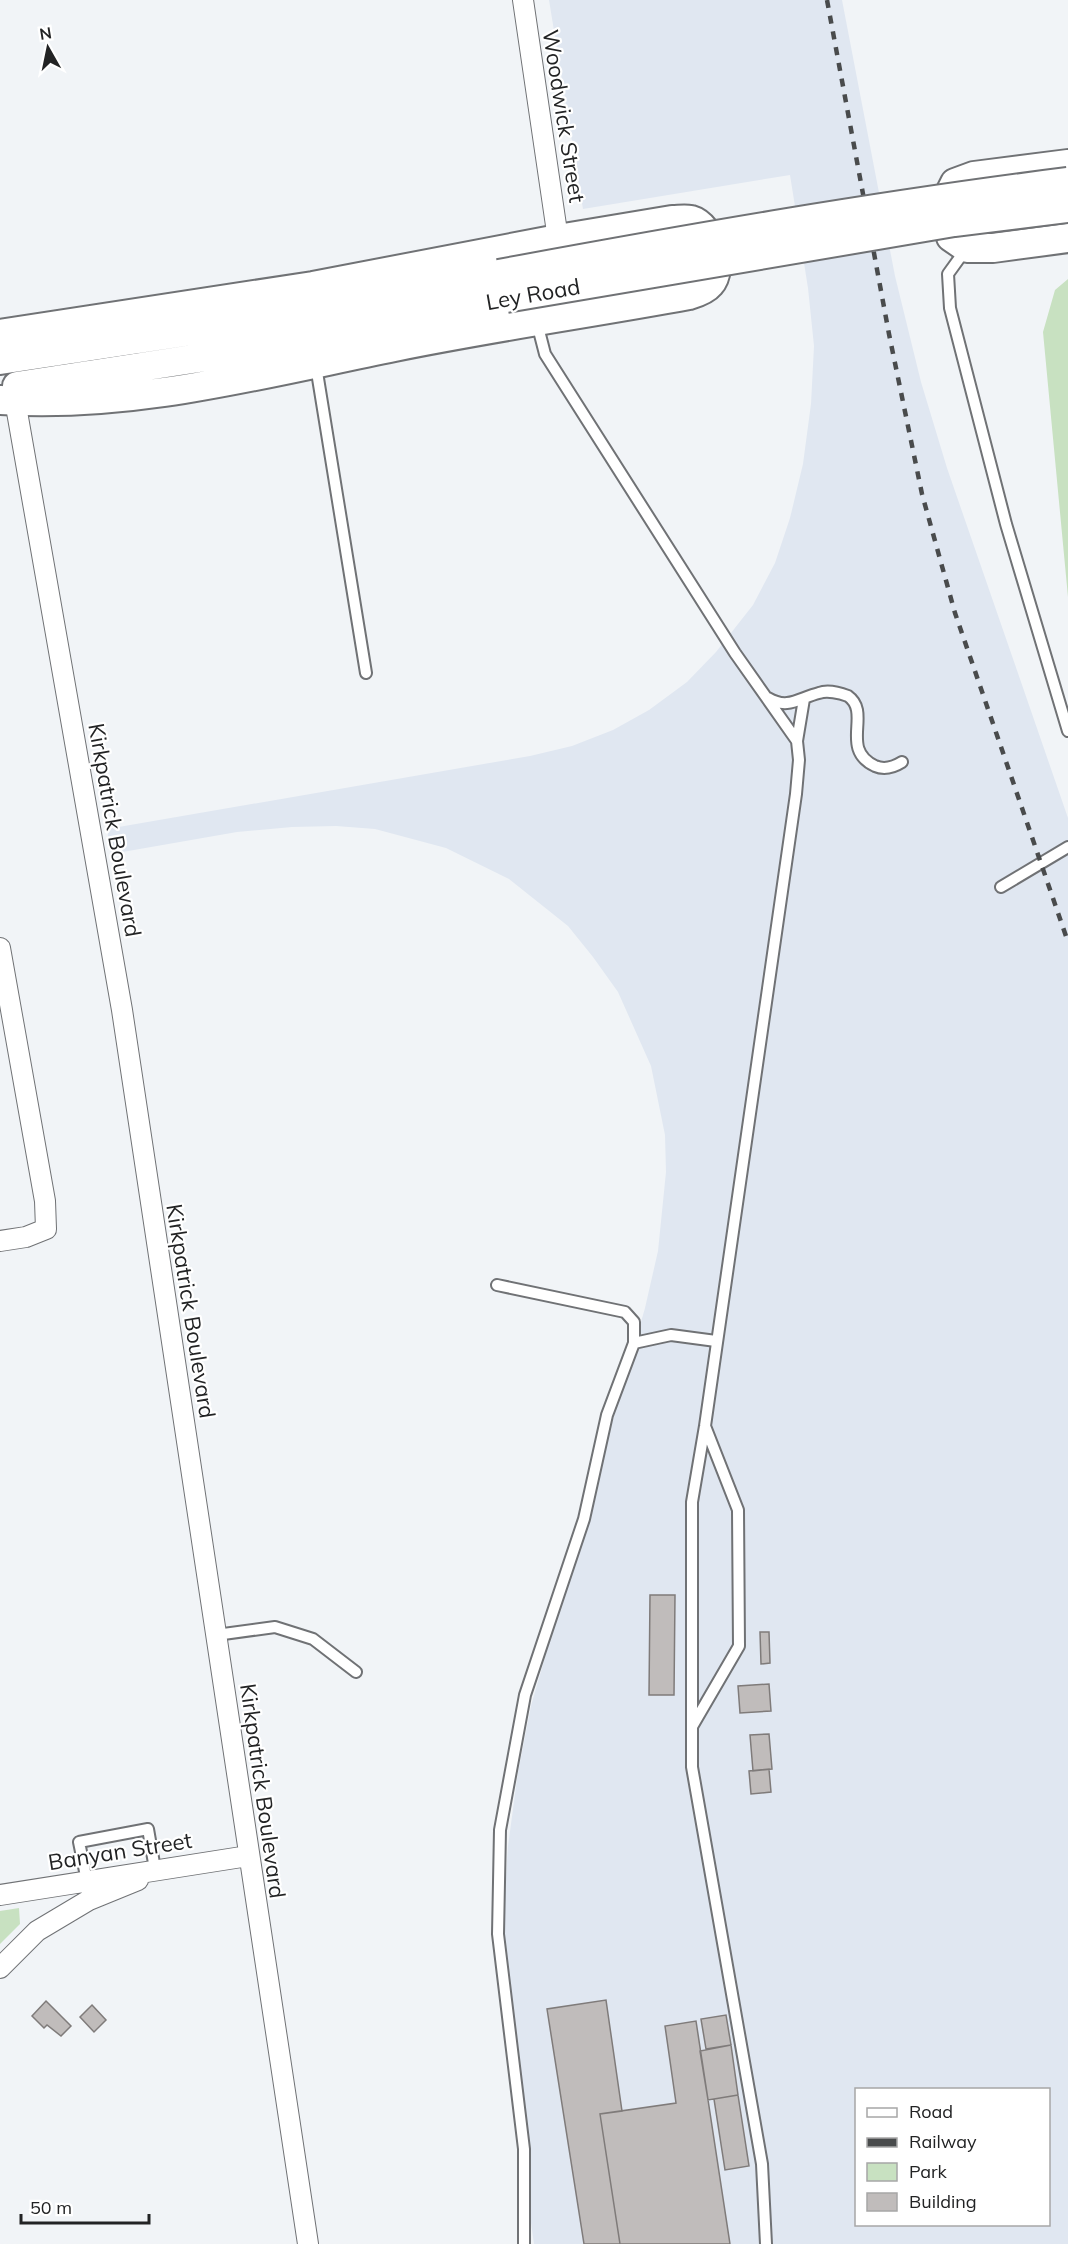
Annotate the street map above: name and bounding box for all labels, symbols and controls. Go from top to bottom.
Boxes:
north arrow [18,18,78,78]
text: N [38,22,53,44]
street label: Woodwick Street [537,28,592,205]
street label: Ley Road [484,272,582,316]
street label: Kirkpatrick Boulevard [82,721,148,939]
street label: Kirkpatrick Boulevard [160,1202,222,1420]
street label: Kirkpatrick Boulevard [234,1682,292,1900]
street label: Banyan Street [46,1826,194,1876]
legend [855,2088,1050,2226]
text: Road [909,2100,953,2123]
text: Railway [909,2130,977,2153]
text: Park [909,2160,948,2183]
scale bar [21,2187,148,2225]
text: Building [909,2190,977,2213]
text: 50 m [30,2196,72,2219]

